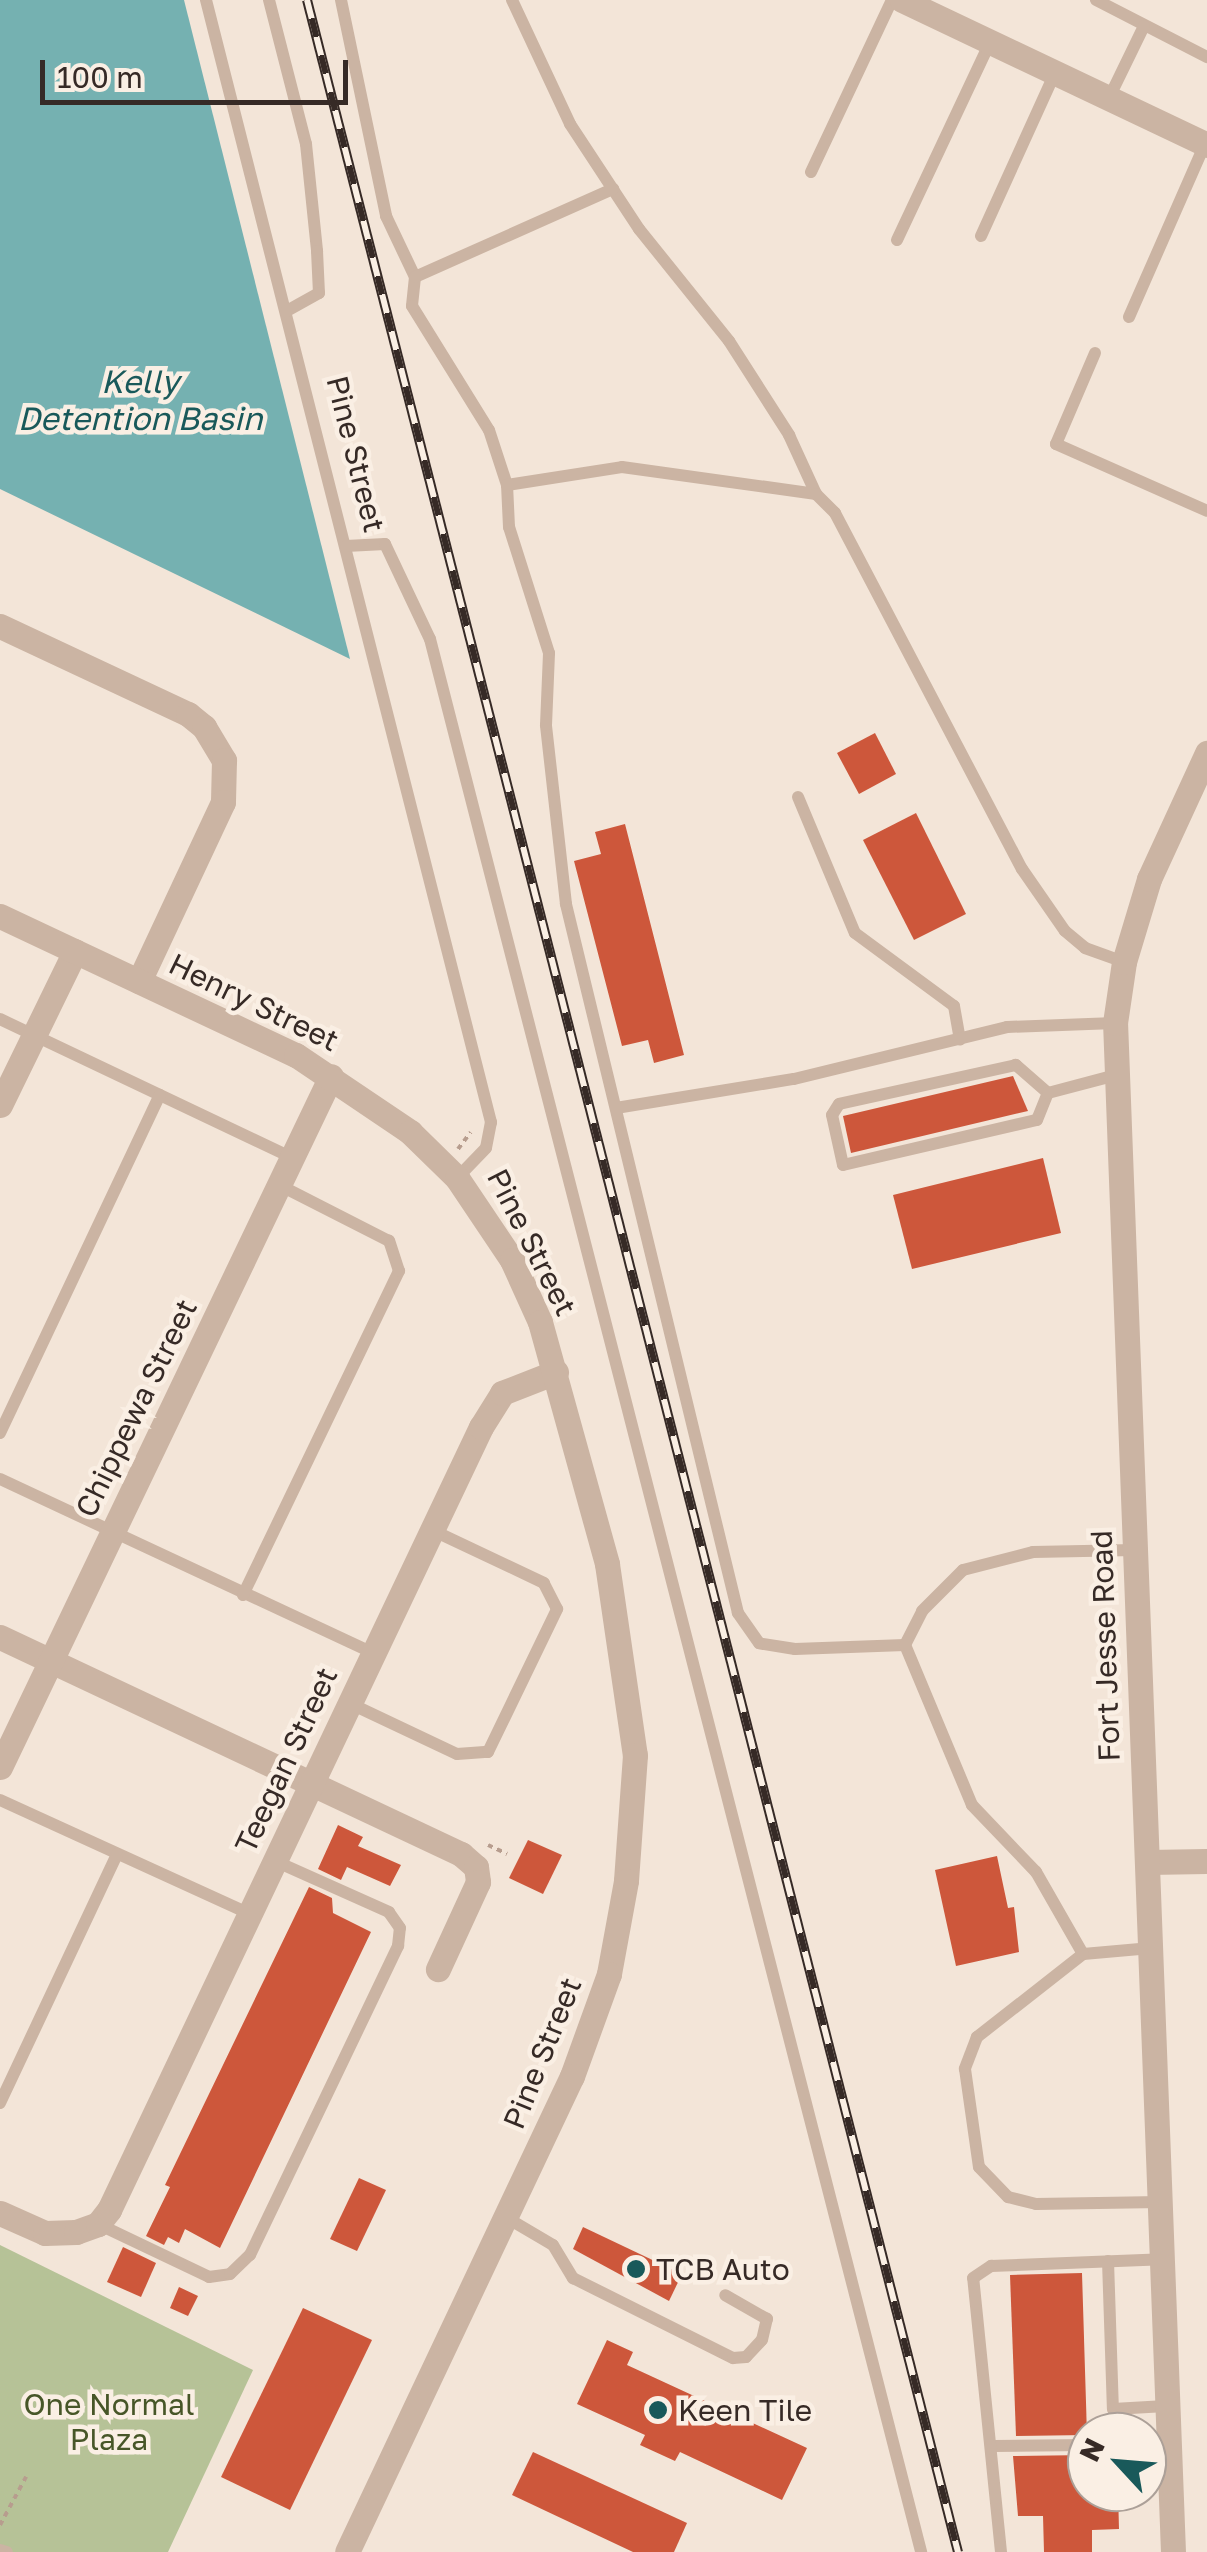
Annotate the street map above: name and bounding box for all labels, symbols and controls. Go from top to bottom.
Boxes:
scale bar [45,40,352,102]
text: 100 m [57,59,143,95]
water label: Kelly Detention Basin [18,363,262,438]
street label: Pine Street [319,372,393,536]
street label: Henry Street [163,945,345,1059]
street label: Pine Street [480,1163,584,1321]
street label: Chippewa Street [68,1293,204,1523]
street label: Fort Jesse Road [1083,1530,1127,1762]
street label: Teegan Street [227,1661,345,1859]
street label: Pine Street [495,1972,589,2134]
place label: TCB Auto [656,2251,790,2287]
marker: TCB Auto [625,2258,647,2280]
park label: One Normal Plaza [23,2386,195,2456]
place label: Keen Tile [678,2392,812,2428]
marker: Keen Tile [647,2399,669,2421]
north arrow [1067,2412,1167,2512]
text: N [1072,2433,1111,2466]

